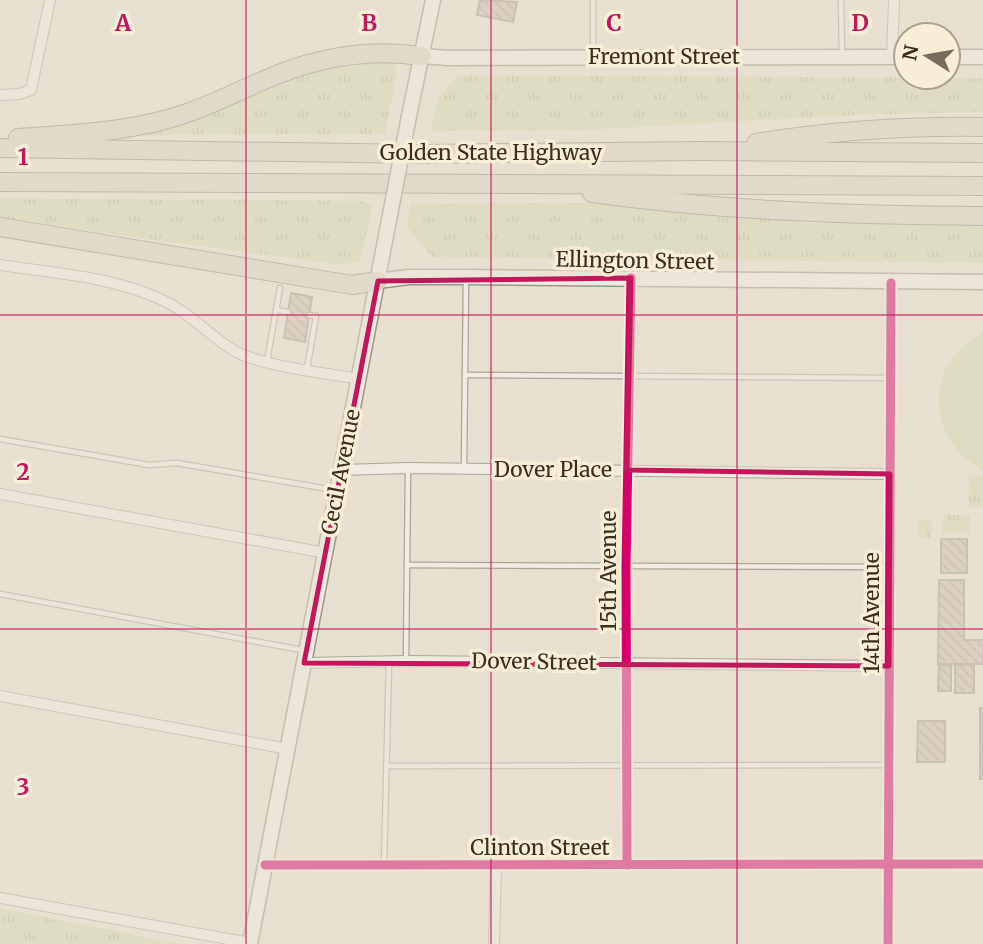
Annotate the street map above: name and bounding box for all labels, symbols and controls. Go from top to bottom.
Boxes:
text: A [114,8,132,37]
text: B [361,8,377,37]
text: C [606,8,622,37]
text: D [851,8,869,37]
north arrow [892,21,962,91]
street label: Fremont Street [588,43,740,70]
text: N [897,43,924,62]
street label: Golden State Highway [380,139,603,166]
text: 1 [18,142,29,171]
street label: Ellington Street [555,246,715,275]
street label: Cecil Avenue [315,407,366,537]
street label: Dover Place [494,456,612,483]
text: 2 [16,457,30,486]
street label: 15th Avenue [595,510,622,632]
street label: 14th Avenue [858,552,885,674]
street label: Dover Street [471,647,597,676]
text: 3 [16,772,30,801]
street label: Clinton Street [470,834,610,861]

